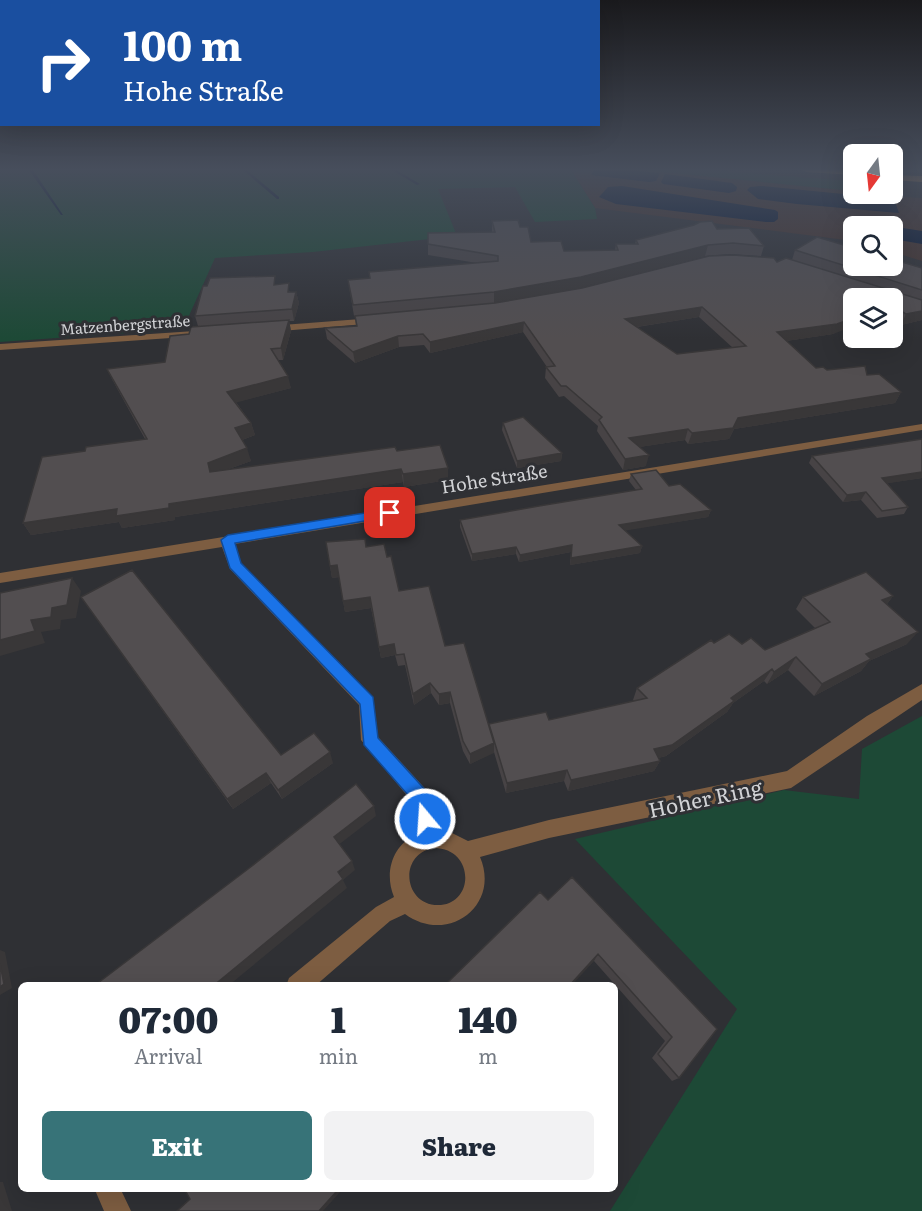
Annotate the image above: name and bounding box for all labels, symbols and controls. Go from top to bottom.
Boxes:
text: 100 m [123,12,242,74]
icon: right [24,24,102,102]
text: Hohe Straße [123,69,284,109]
north arrow [843,144,903,204]
map controls [843,144,903,348]
button: search [843,216,903,276]
button: layers [843,288,903,348]
street label: Matzenbergstraße [59,308,191,340]
street label: Hohe Straße [439,456,549,500]
pin [364,487,415,538]
icon: arrive [373,496,406,529]
street label: Hoher Ring [645,770,765,824]
position arrow [393,787,457,851]
text: 07:00 [118,991,218,1044]
text: 1 [331,991,346,1044]
text: 140 [458,991,518,1044]
text: Arrival [134,1040,202,1070]
text: min [319,1040,358,1070]
text: m [478,1040,498,1070]
button: Exit [42,1111,312,1180]
button: Share [324,1111,594,1180]

